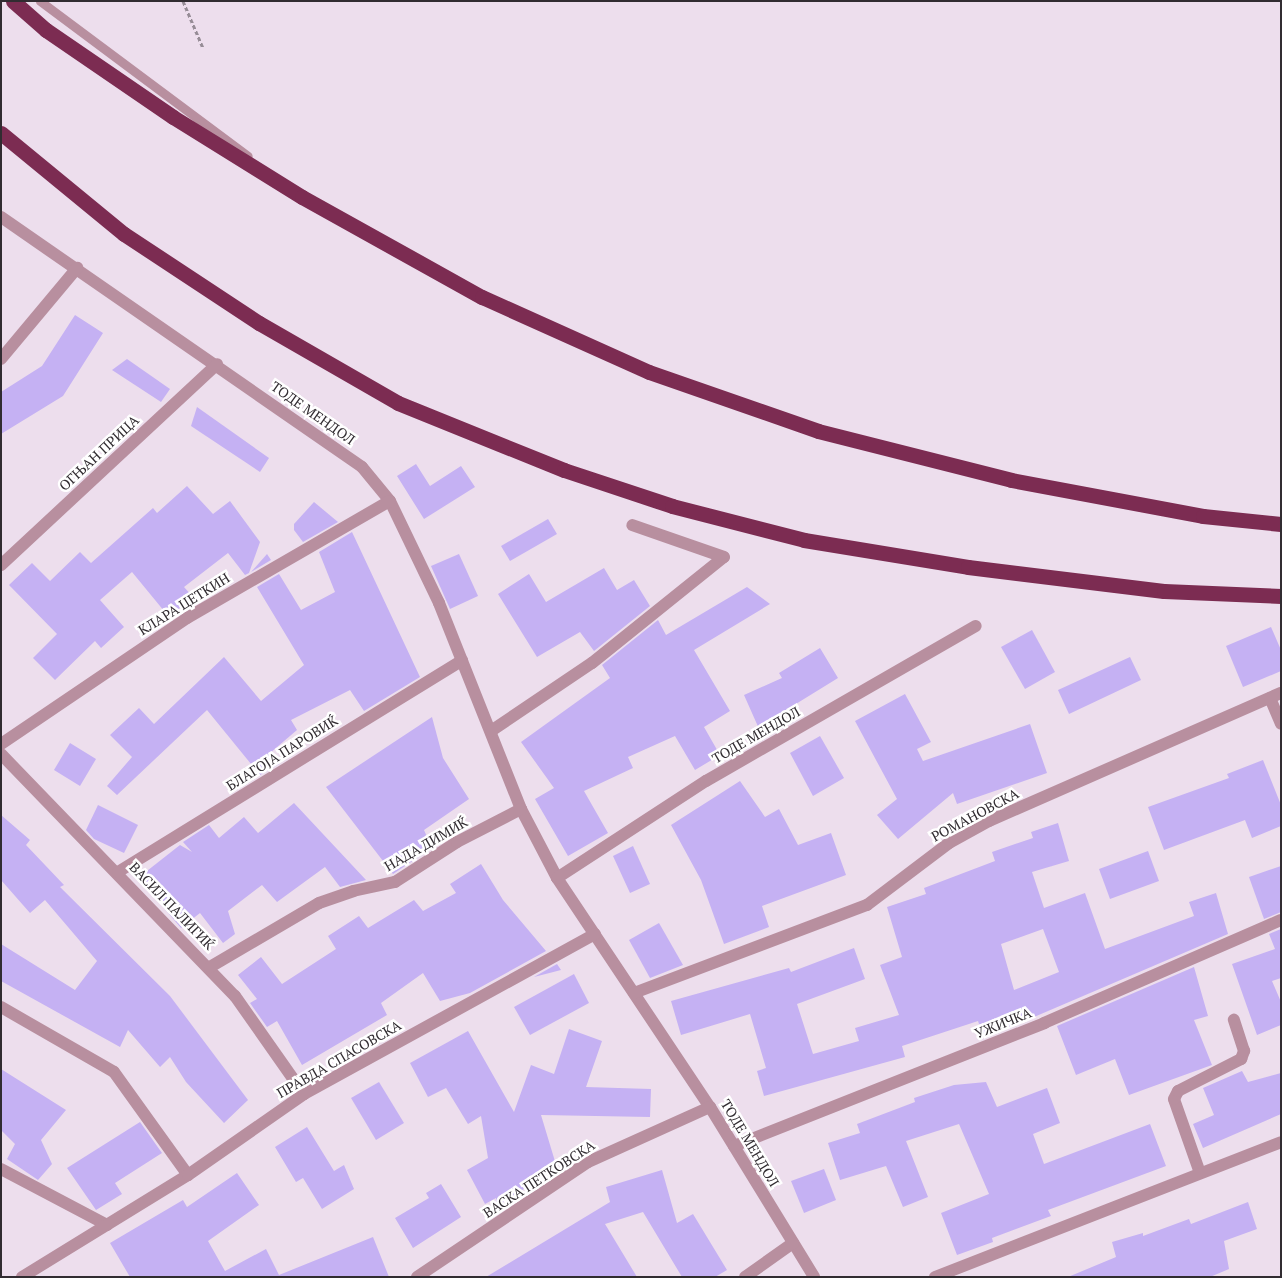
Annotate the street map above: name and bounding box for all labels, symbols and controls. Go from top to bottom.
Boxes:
street label: ТОДЕ МЕНДОЛ [268,378,358,448]
street label: ОГЊАН ПРИЦА [56,412,142,494]
street label: КЛАРА ЦЕТКИН [135,569,233,639]
street label: ТОДЕ МЕНДОЛ [709,703,803,767]
street label: БЛАГОЈА ПАРОВИЌ [223,712,341,794]
street label: РОМАНОВСКА [928,785,1022,845]
street label: НАДА ДИМИЌ [381,813,471,875]
street label: ВАСИЛ ПАЛИГИЌ [126,859,218,953]
street label: УЖИЧКА [972,1004,1034,1042]
street label: ПРАВДА СПАСОВСКА [274,1016,404,1102]
street label: ТОДЕ МЕНДОЛ [717,1096,783,1190]
street label: ВАСКА ПЕТКОВСКА [480,1137,598,1221]

